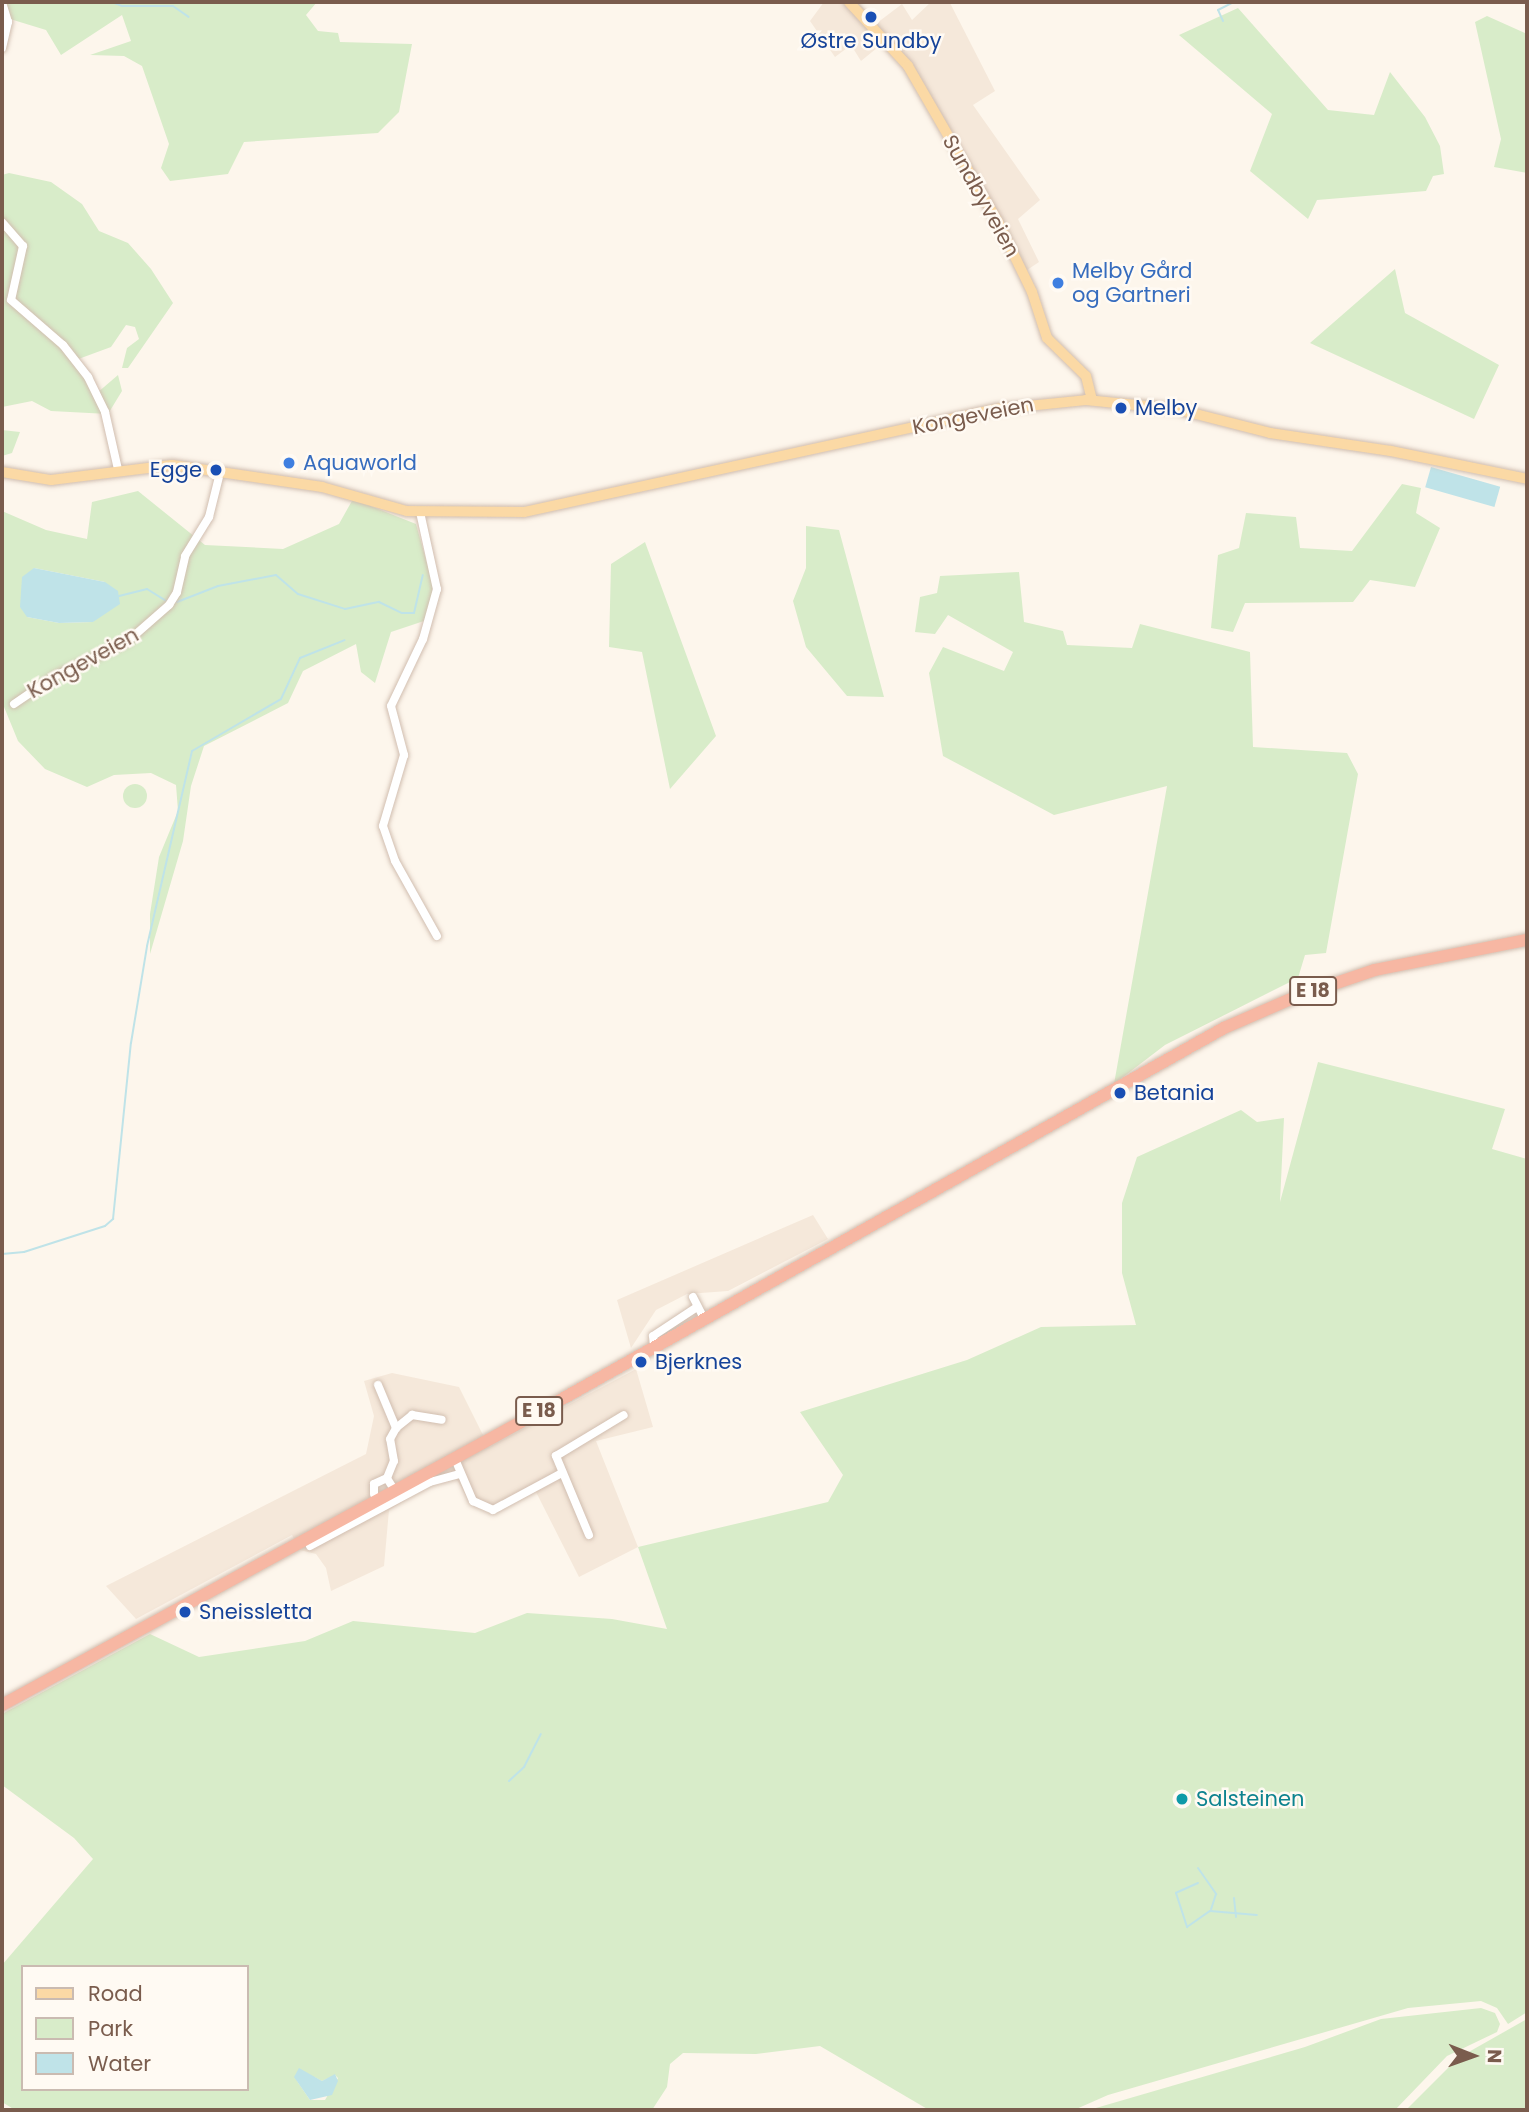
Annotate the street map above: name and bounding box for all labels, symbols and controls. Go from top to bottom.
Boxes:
marker: Østre Sundby [863,9,879,25]
place label: Østre Sundby [801,28,941,54]
street label: Sundbyveien [937,130,1025,262]
place label: Melby Gård og Gartneri [1072,258,1192,308]
marker: Melby Gård og Gartneri [1050,275,1066,291]
street label: Kongeveien [910,392,1036,440]
place label: Melby [1135,395,1197,421]
marker: Melby [1113,400,1129,416]
place label: Aquaworld [303,450,417,476]
marker: Aquaworld [281,455,297,471]
place label: Egge [150,457,202,483]
marker: Egge [208,462,224,478]
street label: Kongeveien [23,622,143,704]
road number: E 18 [1288,976,1338,1007]
place label: Betania [1134,1080,1215,1106]
marker: Betania [1112,1085,1128,1101]
place label: Bjerknes [655,1349,742,1375]
marker: Bjerknes [633,1354,649,1370]
road number: E 18 [514,1396,564,1427]
place label: Sneissletta [199,1599,313,1625]
marker: Sneissletta [177,1604,193,1620]
place label: Salsteinen [1196,1786,1304,1812]
marker: Salsteinen [1174,1791,1190,1807]
legend [21,1965,248,2091]
text: Road [88,1979,143,2008]
text: Park [88,2014,133,2043]
north arrow [1438,2021,1508,2091]
text: Water [88,2049,151,2078]
text: N [1481,2049,1508,2064]

